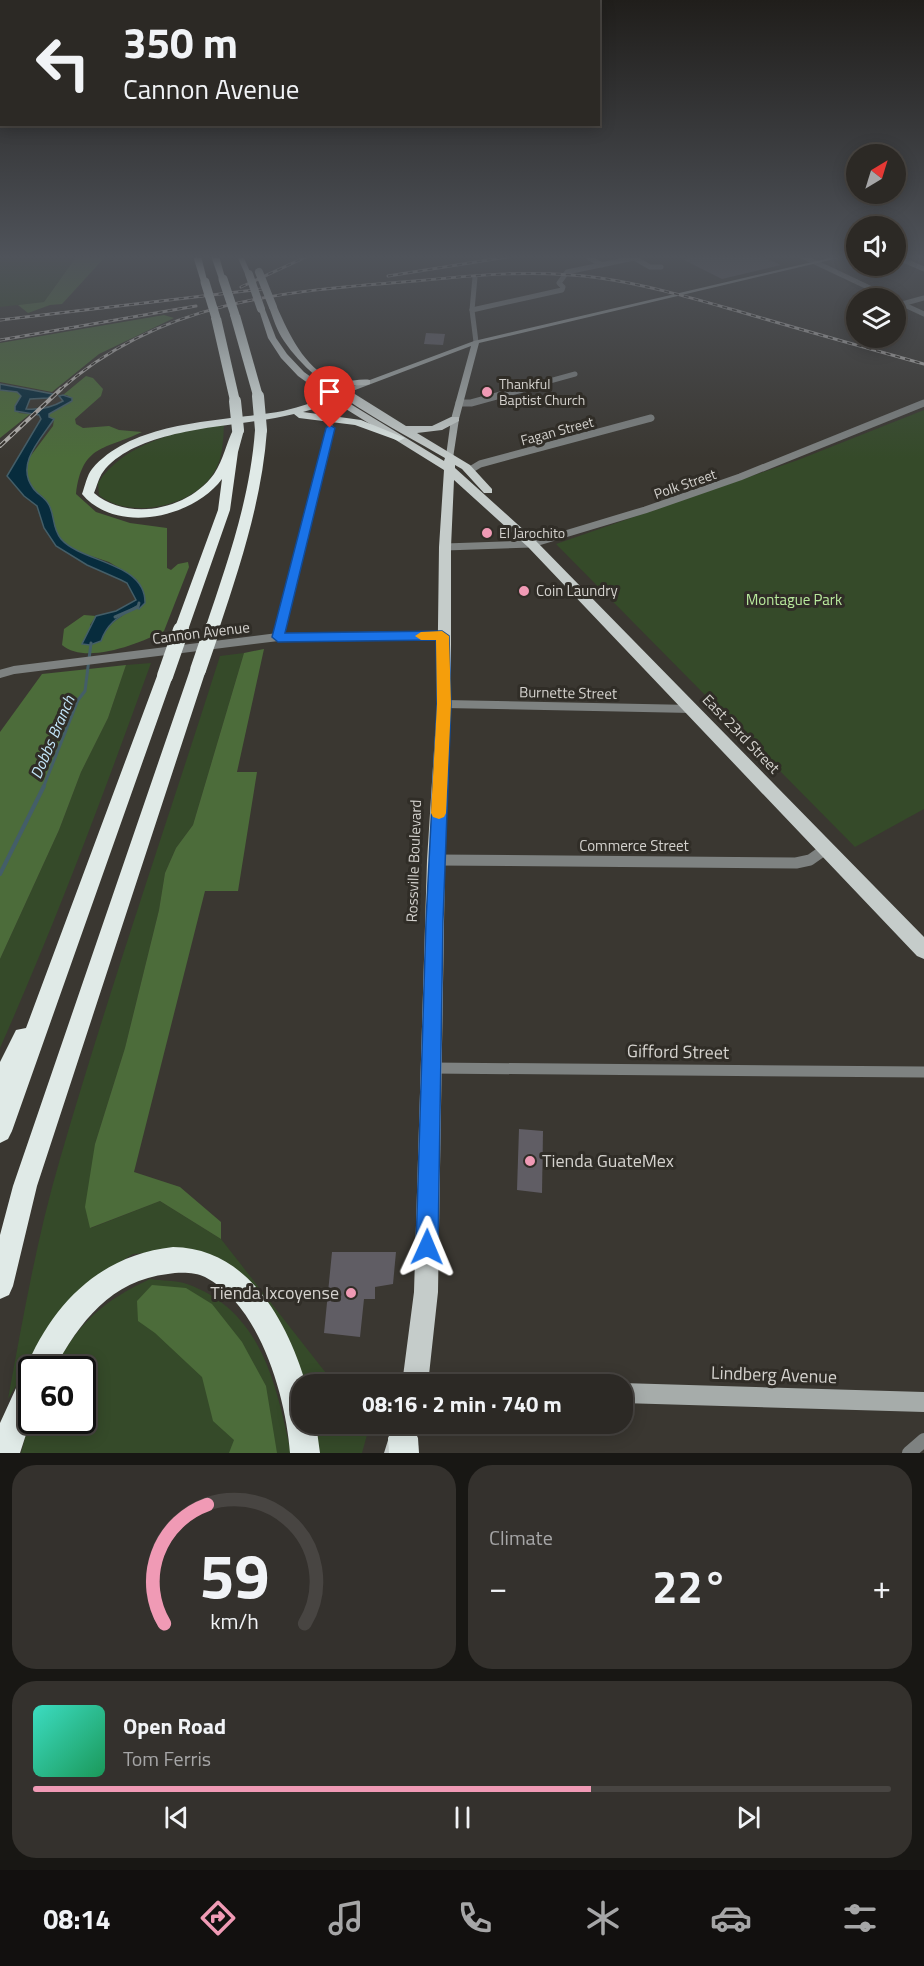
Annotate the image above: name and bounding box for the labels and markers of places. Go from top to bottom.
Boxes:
pin [304,366,355,428]
place label: Thankful Baptist Church [499,373,585,410]
marker: Thankful Baptist Church [480,385,494,399]
place label: El Jarochito [499,522,565,543]
marker: El Jarochito [480,526,494,540]
place label: Coin Laundry [536,579,618,602]
marker: Coin Laundry [517,584,531,598]
place label: Tienda GuateMex [542,1147,674,1174]
marker: Tienda GuateMex [523,1154,537,1168]
place label: Tienda Ixcoyense [210,1279,339,1306]
marker: Tienda Ixcoyense [344,1286,358,1300]

